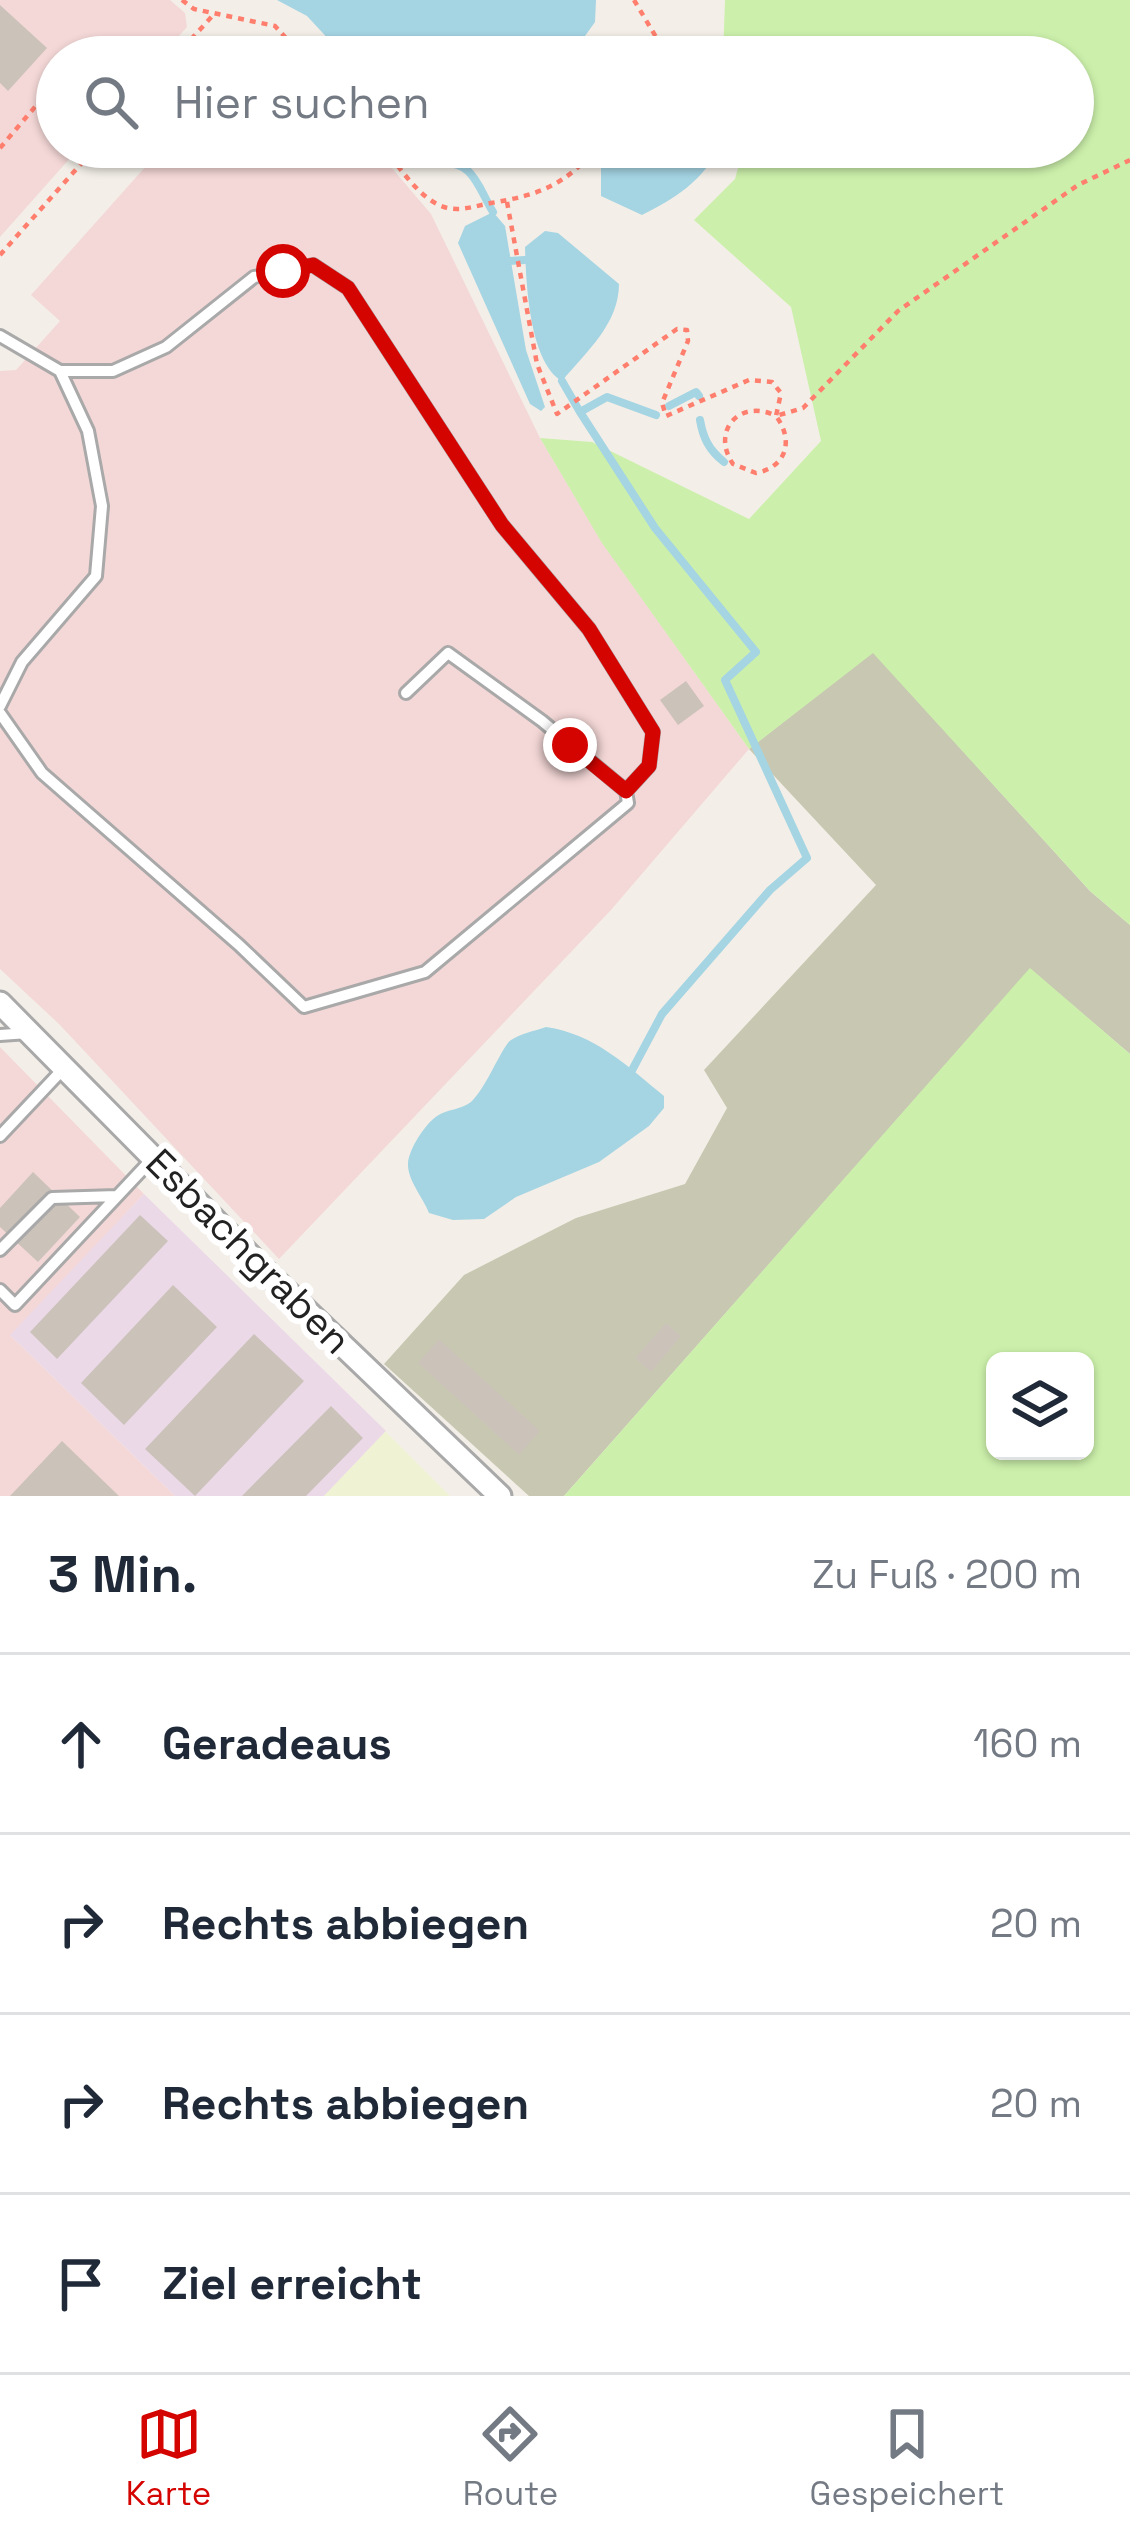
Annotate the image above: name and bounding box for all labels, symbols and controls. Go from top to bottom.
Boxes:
search box [36,36,1094,168]
icon: search [78,69,144,135]
text: Hier suchen [174,74,430,131]
route start [256,244,310,298]
route end [543,718,597,772]
street label: Esbachgraben [136,1138,362,1364]
map controls [986,1352,1094,1460]
button: layers [986,1352,1094,1460]
text: 3 Min. [48,1542,197,1607]
text: Zu Fuß · 200 m [812,1550,1082,1599]
icon: ahead [48,1711,114,1777]
text: Geradeaus [162,1715,392,1772]
text: 160 m [973,1719,1082,1768]
icon: right [48,1891,114,1957]
text: Rechts abbiegen [162,1895,529,1952]
text: 20 m [990,1899,1082,1948]
icon: right [48,2071,114,2137]
text: Rechts abbiegen [162,2075,529,2132]
text: 20 m [990,2079,1082,2128]
icon: arrive [48,2251,114,2317]
text: Ziel erreicht [162,2255,422,2312]
tab: Karte [126,2401,211,2515]
tab: Route [463,2401,558,2515]
tab: Gespeichert [810,2401,1004,2515]

